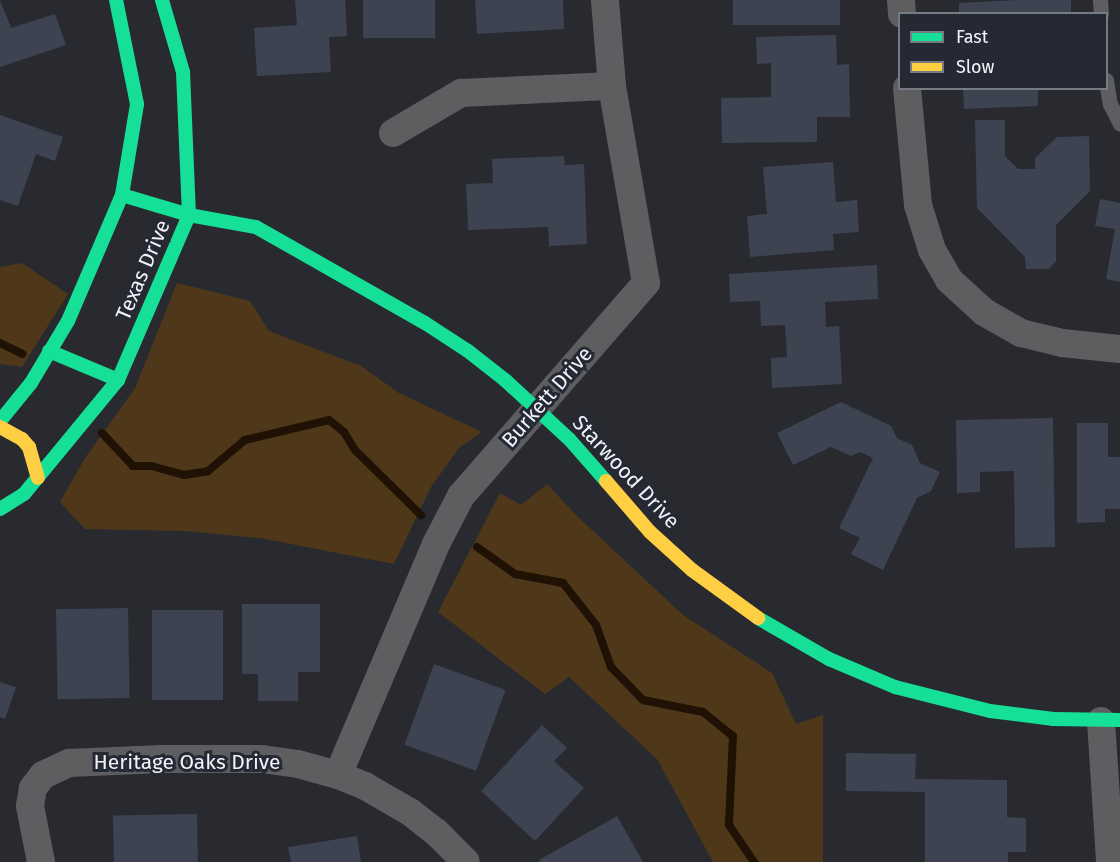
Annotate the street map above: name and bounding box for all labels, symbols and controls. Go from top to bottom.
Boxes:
legend [898,12,1108,90]
text: Fast [956,26,988,48]
text: Slow [956,56,994,78]
street label: Texas Drive [111,216,175,324]
street label: Burkett Drive [496,342,598,452]
street label: Starwood Drive [567,410,685,534]
street label: Heritage Oaks Drive [93,749,281,775]

